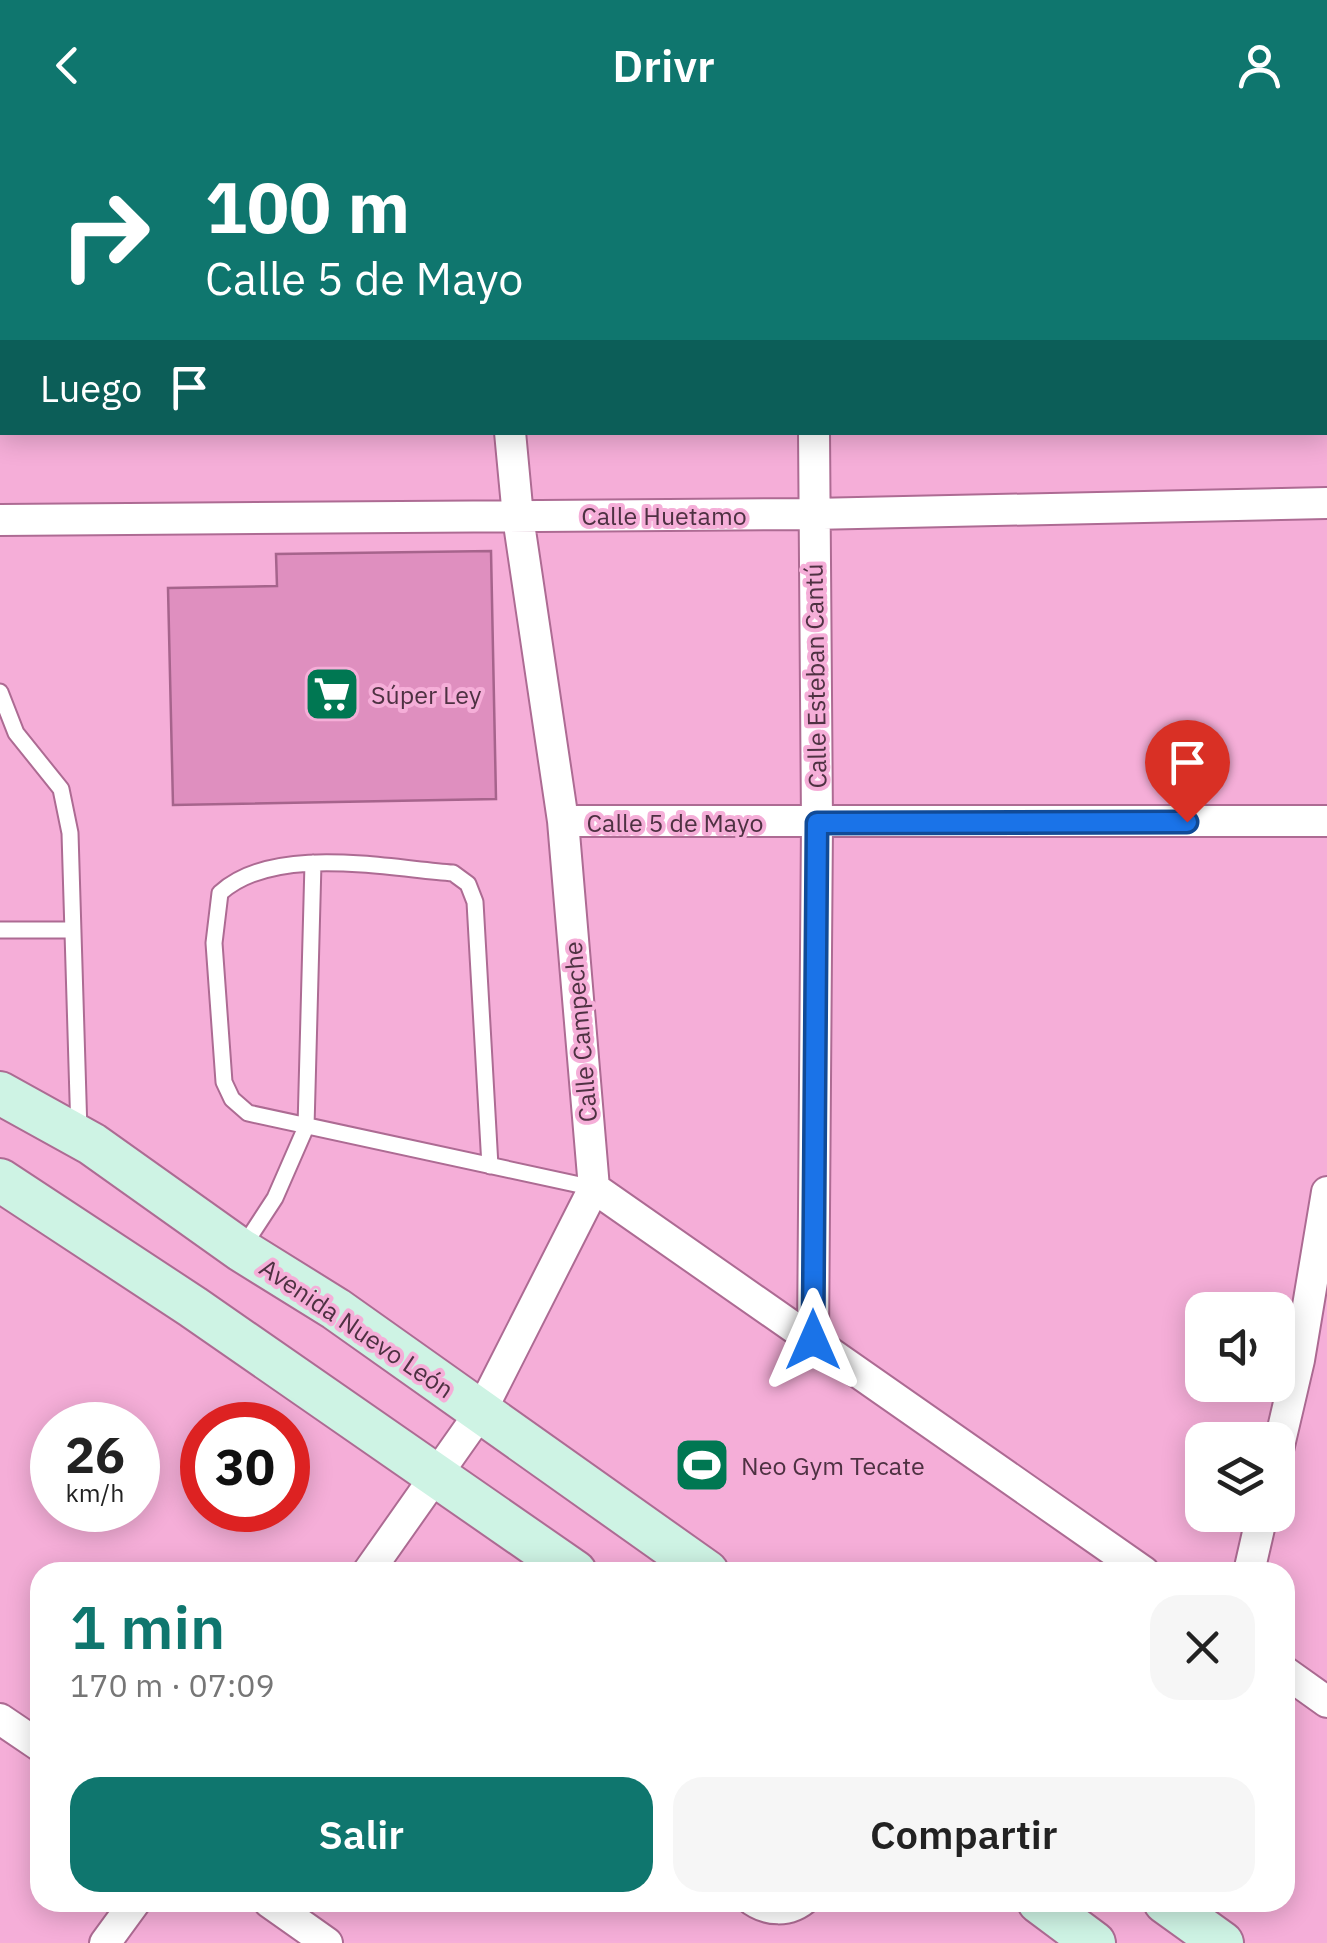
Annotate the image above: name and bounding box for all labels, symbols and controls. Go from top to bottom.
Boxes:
text: Drivr [612,36,715,94]
icon: back [40,38,95,93]
icon: person [1232,38,1287,93]
text: 100 m [205,161,410,252]
icon: right [40,170,170,300]
text: Calle 5 de Mayo [205,249,523,307]
icon: arrive [162,360,217,415]
text: Luego [40,363,142,412]
street label: Calle Huetamo [581,499,747,532]
street label: Calle Esteban Cantú [797,563,833,789]
supermarket icon: Súper Ley [302,664,362,724]
place label: Súper Ley [371,678,482,711]
pin [1145,720,1230,823]
icon: arrive [1160,735,1215,790]
street label: Calle 5 de Mayo [587,806,763,839]
street label: Calle Campeche [556,940,604,1124]
street label: Avenida Nuevo León [254,1251,460,1405]
position arrow [761,1288,865,1392]
map controls [1185,1292,1295,1532]
button: sound [1185,1292,1295,1402]
speed limit sign: 30 [180,1402,310,1532]
text: 26 [65,1422,125,1487]
button: layers [1185,1422,1295,1532]
sports icon: Neo Gym Tecate [672,1435,732,1495]
place label: Neo Gym Tecate [741,1449,925,1482]
text: km/h [66,1476,124,1509]
text: 1 min [70,1587,225,1666]
button: close [1150,1595,1255,1700]
text: 170 m · 07:09 [70,1664,275,1706]
button: Salir [70,1777,653,1892]
button: Compartir [673,1777,1255,1892]

